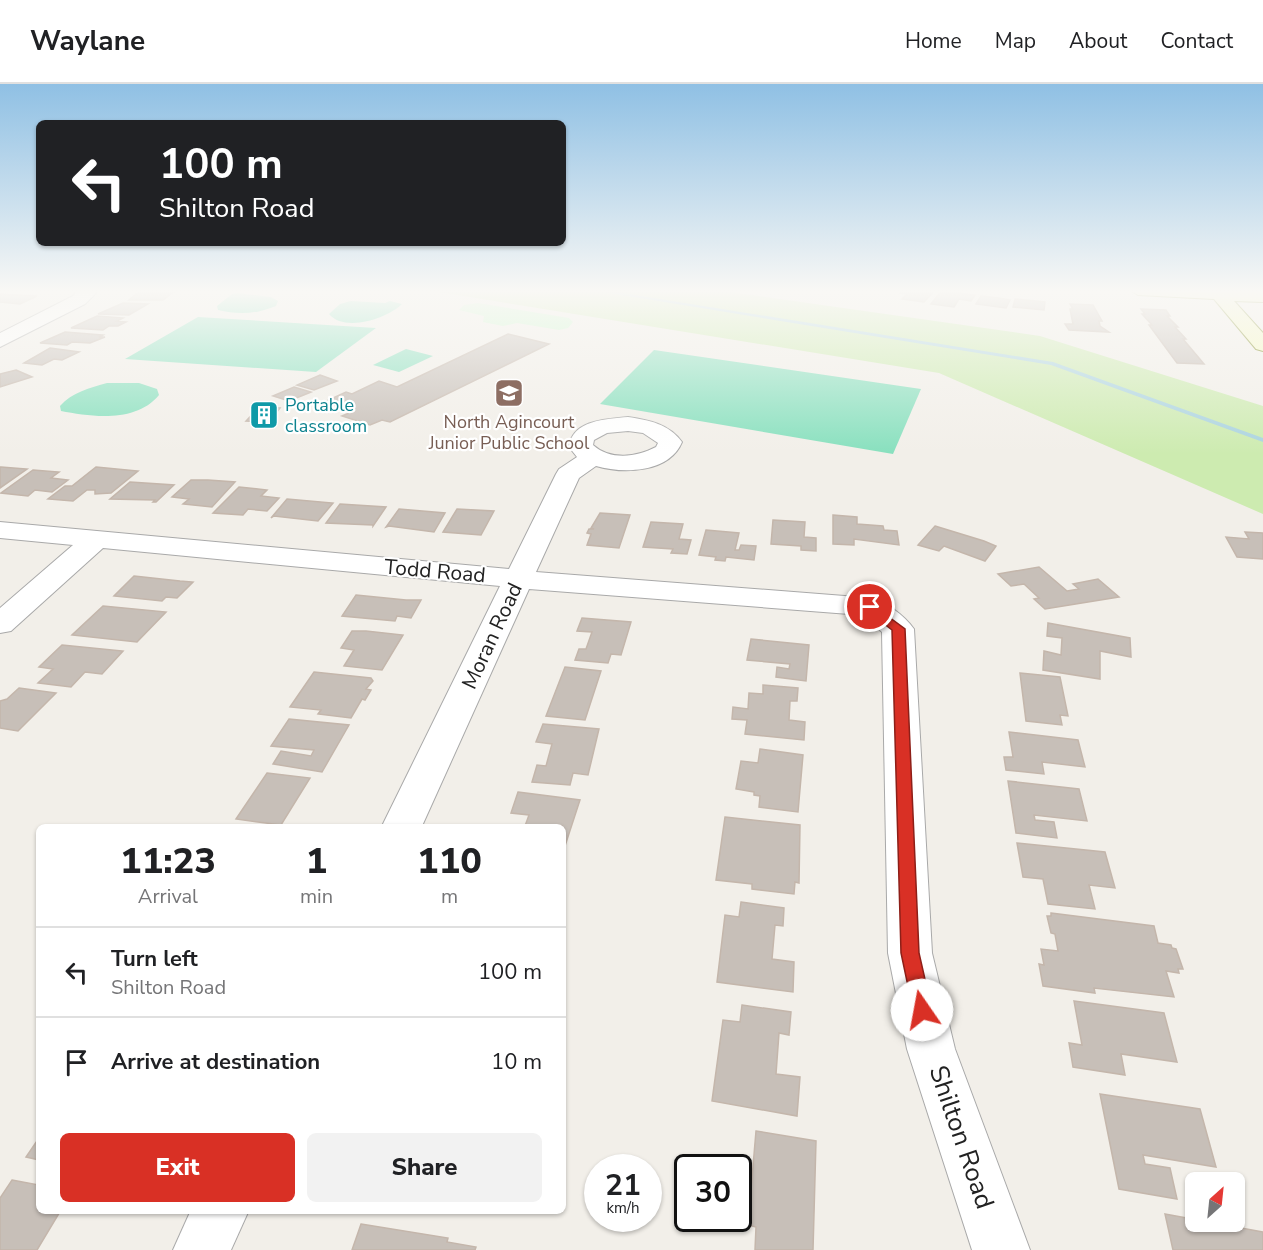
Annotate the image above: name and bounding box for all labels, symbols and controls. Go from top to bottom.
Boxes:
text: Waylane [30,22,145,60]
text: Home [905,27,962,55]
text: Map [995,27,1036,55]
text: About [1069,27,1127,55]
text: Contact [1160,27,1233,55]
text: 100 m [159,136,283,193]
icon: left [60,144,138,222]
text: Shilton Road [159,190,314,227]
school or university icon: North Agincourt Junior Public School [493,377,525,409]
place label: Portable classroom [285,393,367,438]
building icon: Portable classroom [248,399,280,431]
place label: North Agincourt Junior Public School [428,410,590,455]
street label: Todd Road [383,553,487,589]
street label: Moran Road [455,578,529,694]
pin [844,581,895,632]
icon: arrive [853,590,886,623]
text: 11:23 [120,837,216,886]
text: 1 [306,837,327,886]
text: 110 [417,837,482,886]
text: Arrival [138,883,198,910]
text: min [300,883,333,910]
text: m [441,883,458,910]
text: Turn left [111,944,198,974]
icon: left [60,956,93,989]
text: 100 m [478,957,542,987]
text: Shilton Road [111,974,226,1001]
position arrow [890,978,954,1042]
icon: arrive [60,1046,93,1079]
text: Arrive at destination [111,1047,320,1077]
text: 10 m [491,1047,542,1077]
street label: Shilton Road [921,1061,1002,1214]
button: Exit [60,1133,295,1202]
button: Share [307,1133,542,1202]
speed limit sign: 30 [674,1154,752,1232]
text: 21 [605,1165,641,1206]
north arrow [1185,1172,1245,1232]
map controls [1185,1172,1245,1232]
text: km/h [606,1198,640,1218]

